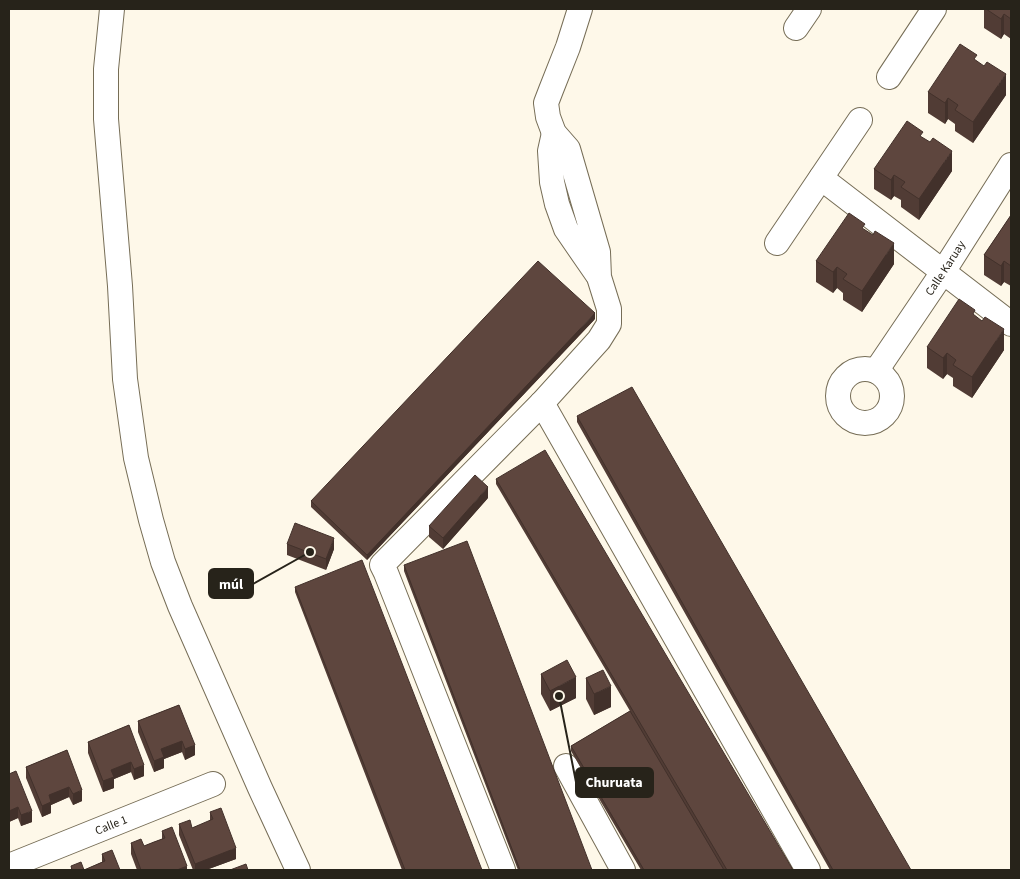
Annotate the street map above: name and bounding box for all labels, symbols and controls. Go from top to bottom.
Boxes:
street label: Calle Karuay [921,237,970,299]
callout: múl [209,569,253,598]
text: múl [219,575,243,595]
callout: Churuata [576,768,653,797]
text: Churuata [585,773,643,793]
street label: Calle 1 [93,811,130,840]

